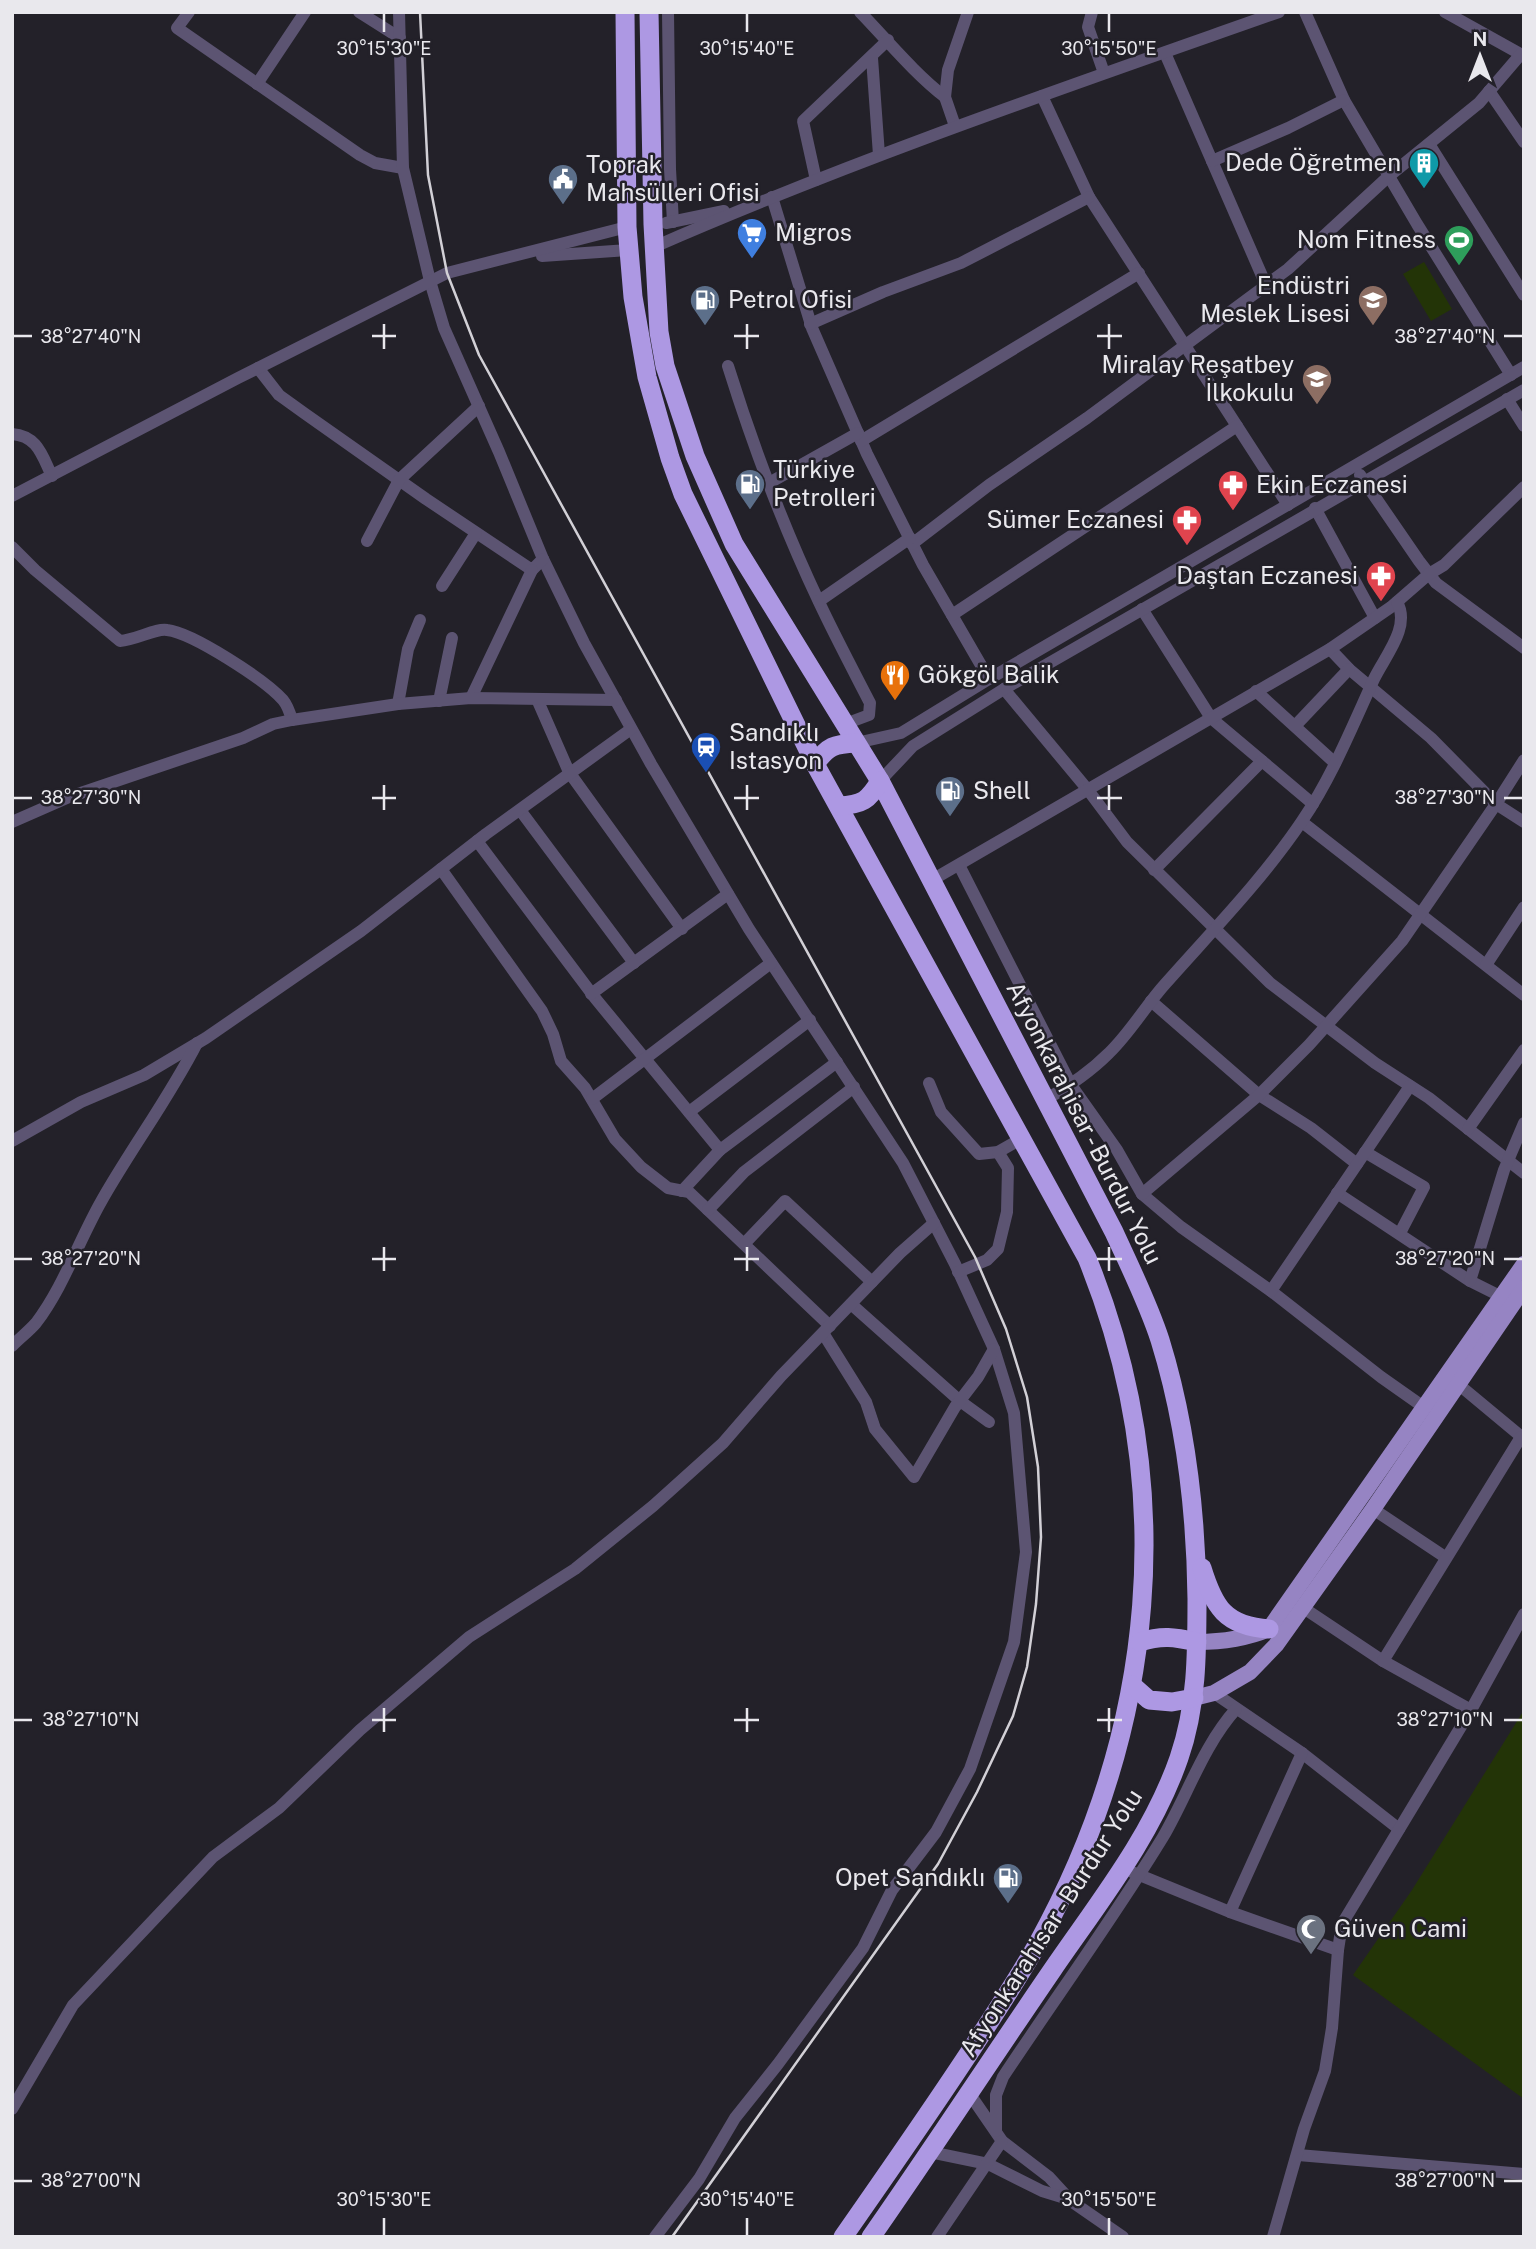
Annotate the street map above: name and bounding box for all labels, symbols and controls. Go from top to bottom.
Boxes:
north arrow [1445,21,1515,91]
text: N [1473,28,1487,50]
text: 30°15'30"E [337,38,431,59]
text: 30°15'40"E [699,38,795,59]
text: 30°15'50"E [1061,38,1157,59]
building icon: Dede Öğretmen [1407,146,1441,190]
place label: Dede Öğretmen [1225,147,1401,176]
place label: Toprak Mahsülleri Ofisi [586,150,760,206]
public building icon: Toprak Mahsülleri Ofisi [546,162,580,206]
supermarket icon: Migros [735,216,769,260]
place label: Migros [775,218,852,246]
sports icon: Nom Fitness [1442,223,1476,267]
place label: Nom Fitness [1297,225,1436,253]
place label: Endüstri Meslek Lisesi [1200,271,1350,327]
fuel station icon: Petrol Ofisi [688,283,722,327]
school or university icon: Endüstri Meslek Lisesi [1356,283,1390,327]
place label: Petrol Ofisi [728,285,852,313]
text: 38°27'40"N [41,326,141,347]
text: 38°27'40"N [1395,326,1495,347]
place label: Miralay Reşatbey İlkokulu [1102,350,1294,406]
school or university icon: Miralay Reşatbey İlkokulu [1300,362,1334,406]
place label: Türkiye Petrolleri [773,455,876,511]
fuel station icon: Türkiye Petrolleri [733,467,767,511]
pharmacy icon: Ekin Eczanesi [1216,468,1250,512]
place label: Ekin Eczanesi [1256,470,1408,498]
pharmacy icon: Sümer Eczanesi [1170,503,1204,547]
place label: Sümer Eczanesi [986,505,1164,533]
pharmacy icon: Daştan Eczanesi [1364,559,1398,603]
place label: Daştan Eczanesi [1176,561,1358,589]
restaurant icon: Gökgöl Balik [878,658,912,702]
place label: Gökgöl Balik [918,660,1059,688]
place label: Sandıklı Istasyon [729,718,822,774]
station icon: Sandıklı Istasyon [689,730,723,774]
fuel station icon: Shell [933,774,967,818]
place label: Shell [973,776,1031,804]
text: 38°27'30"N [41,787,141,808]
text: 38°27'30"N [1395,787,1495,808]
street label: Afyonkarahisar - Burdur Yolu [1001,977,1168,1268]
text: 38°27'20"N [41,1248,141,1269]
text: 38°27'20"N [1395,1248,1495,1269]
text: 38°27'10"N [43,1709,139,1730]
text: 38°27'10"N [1397,1709,1493,1730]
street label: Afyonkarahisar - Burdur Yolu [953,1783,1147,2061]
fuel station icon: Opet Sandıklı [991,1861,1025,1905]
place label: Opet Sandıklı [835,1863,985,1891]
mosque icon: Güven Cami [1294,1912,1328,1956]
place label: Güven Cami [1334,1914,1467,1942]
text: 38°27'00"N [41,2170,141,2191]
text: 38°27'00"N [1395,2170,1495,2191]
text: 30°15'30"E [337,2189,431,2210]
text: 30°15'40"E [699,2189,795,2210]
text: 30°15'50"E [1061,2189,1157,2210]

